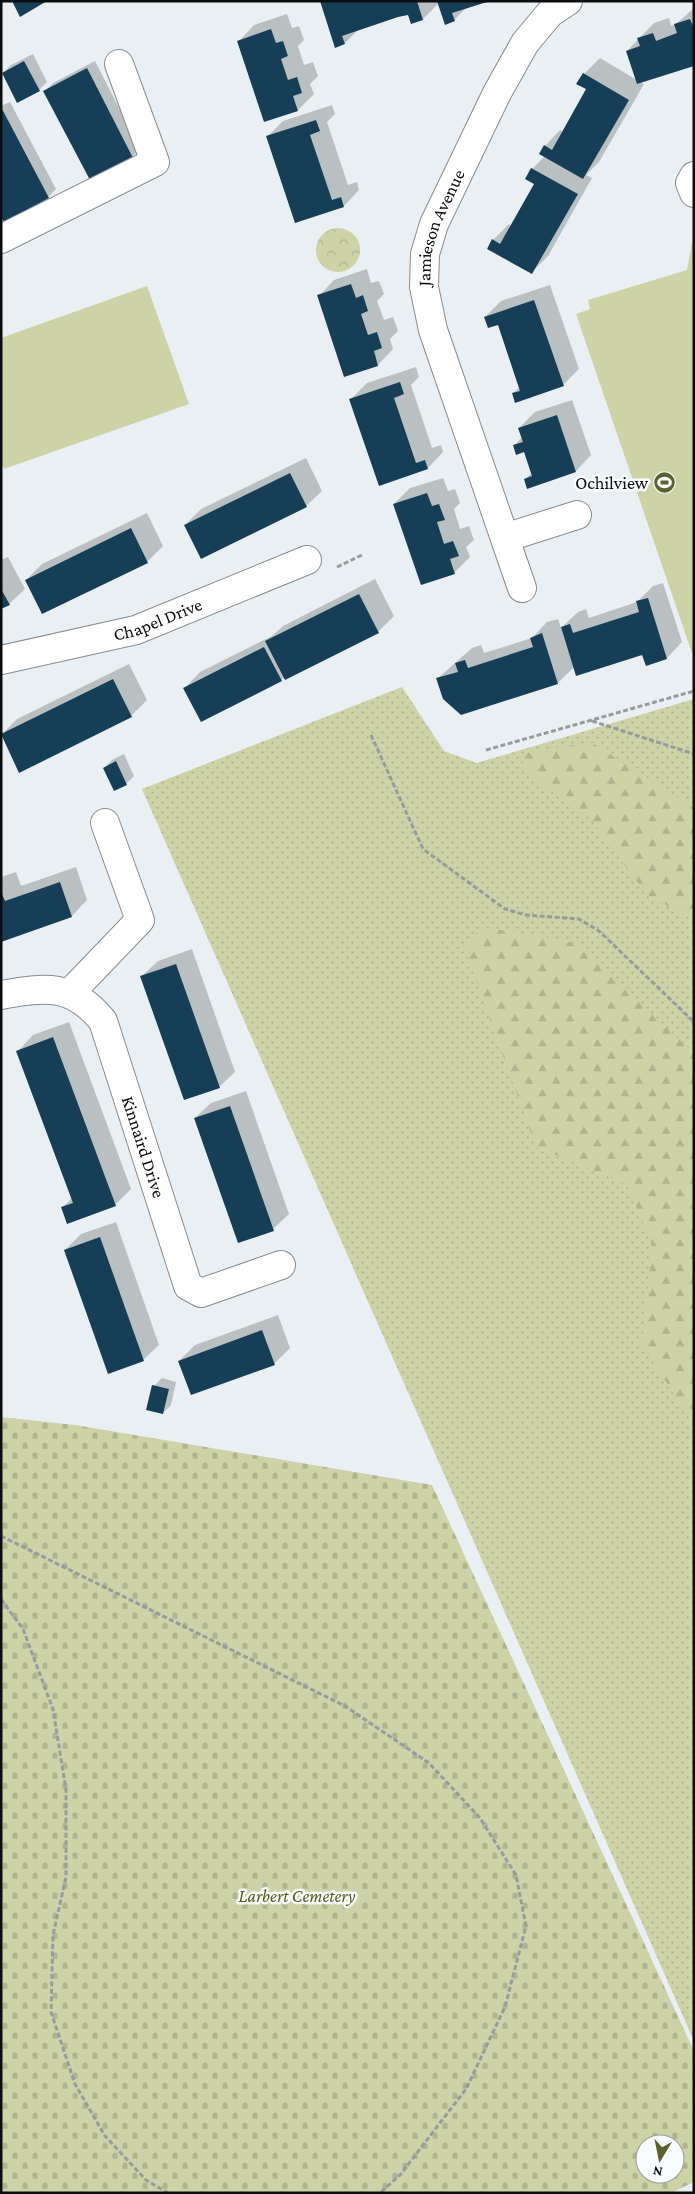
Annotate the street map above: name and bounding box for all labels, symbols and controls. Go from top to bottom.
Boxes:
street label: Jamieson Avenue [414,166,469,289]
sports icon: Ochilview [652,471,676,495]
place label: Ochilview [575,473,649,493]
street label: Chapel Drive [111,594,205,645]
street label: Kinnaird Drive [118,1094,169,1200]
park label: Larbert Cemetery [238,1886,356,1906]
north arrow [635,2134,685,2184]
text: N [651,2163,664,2181]

